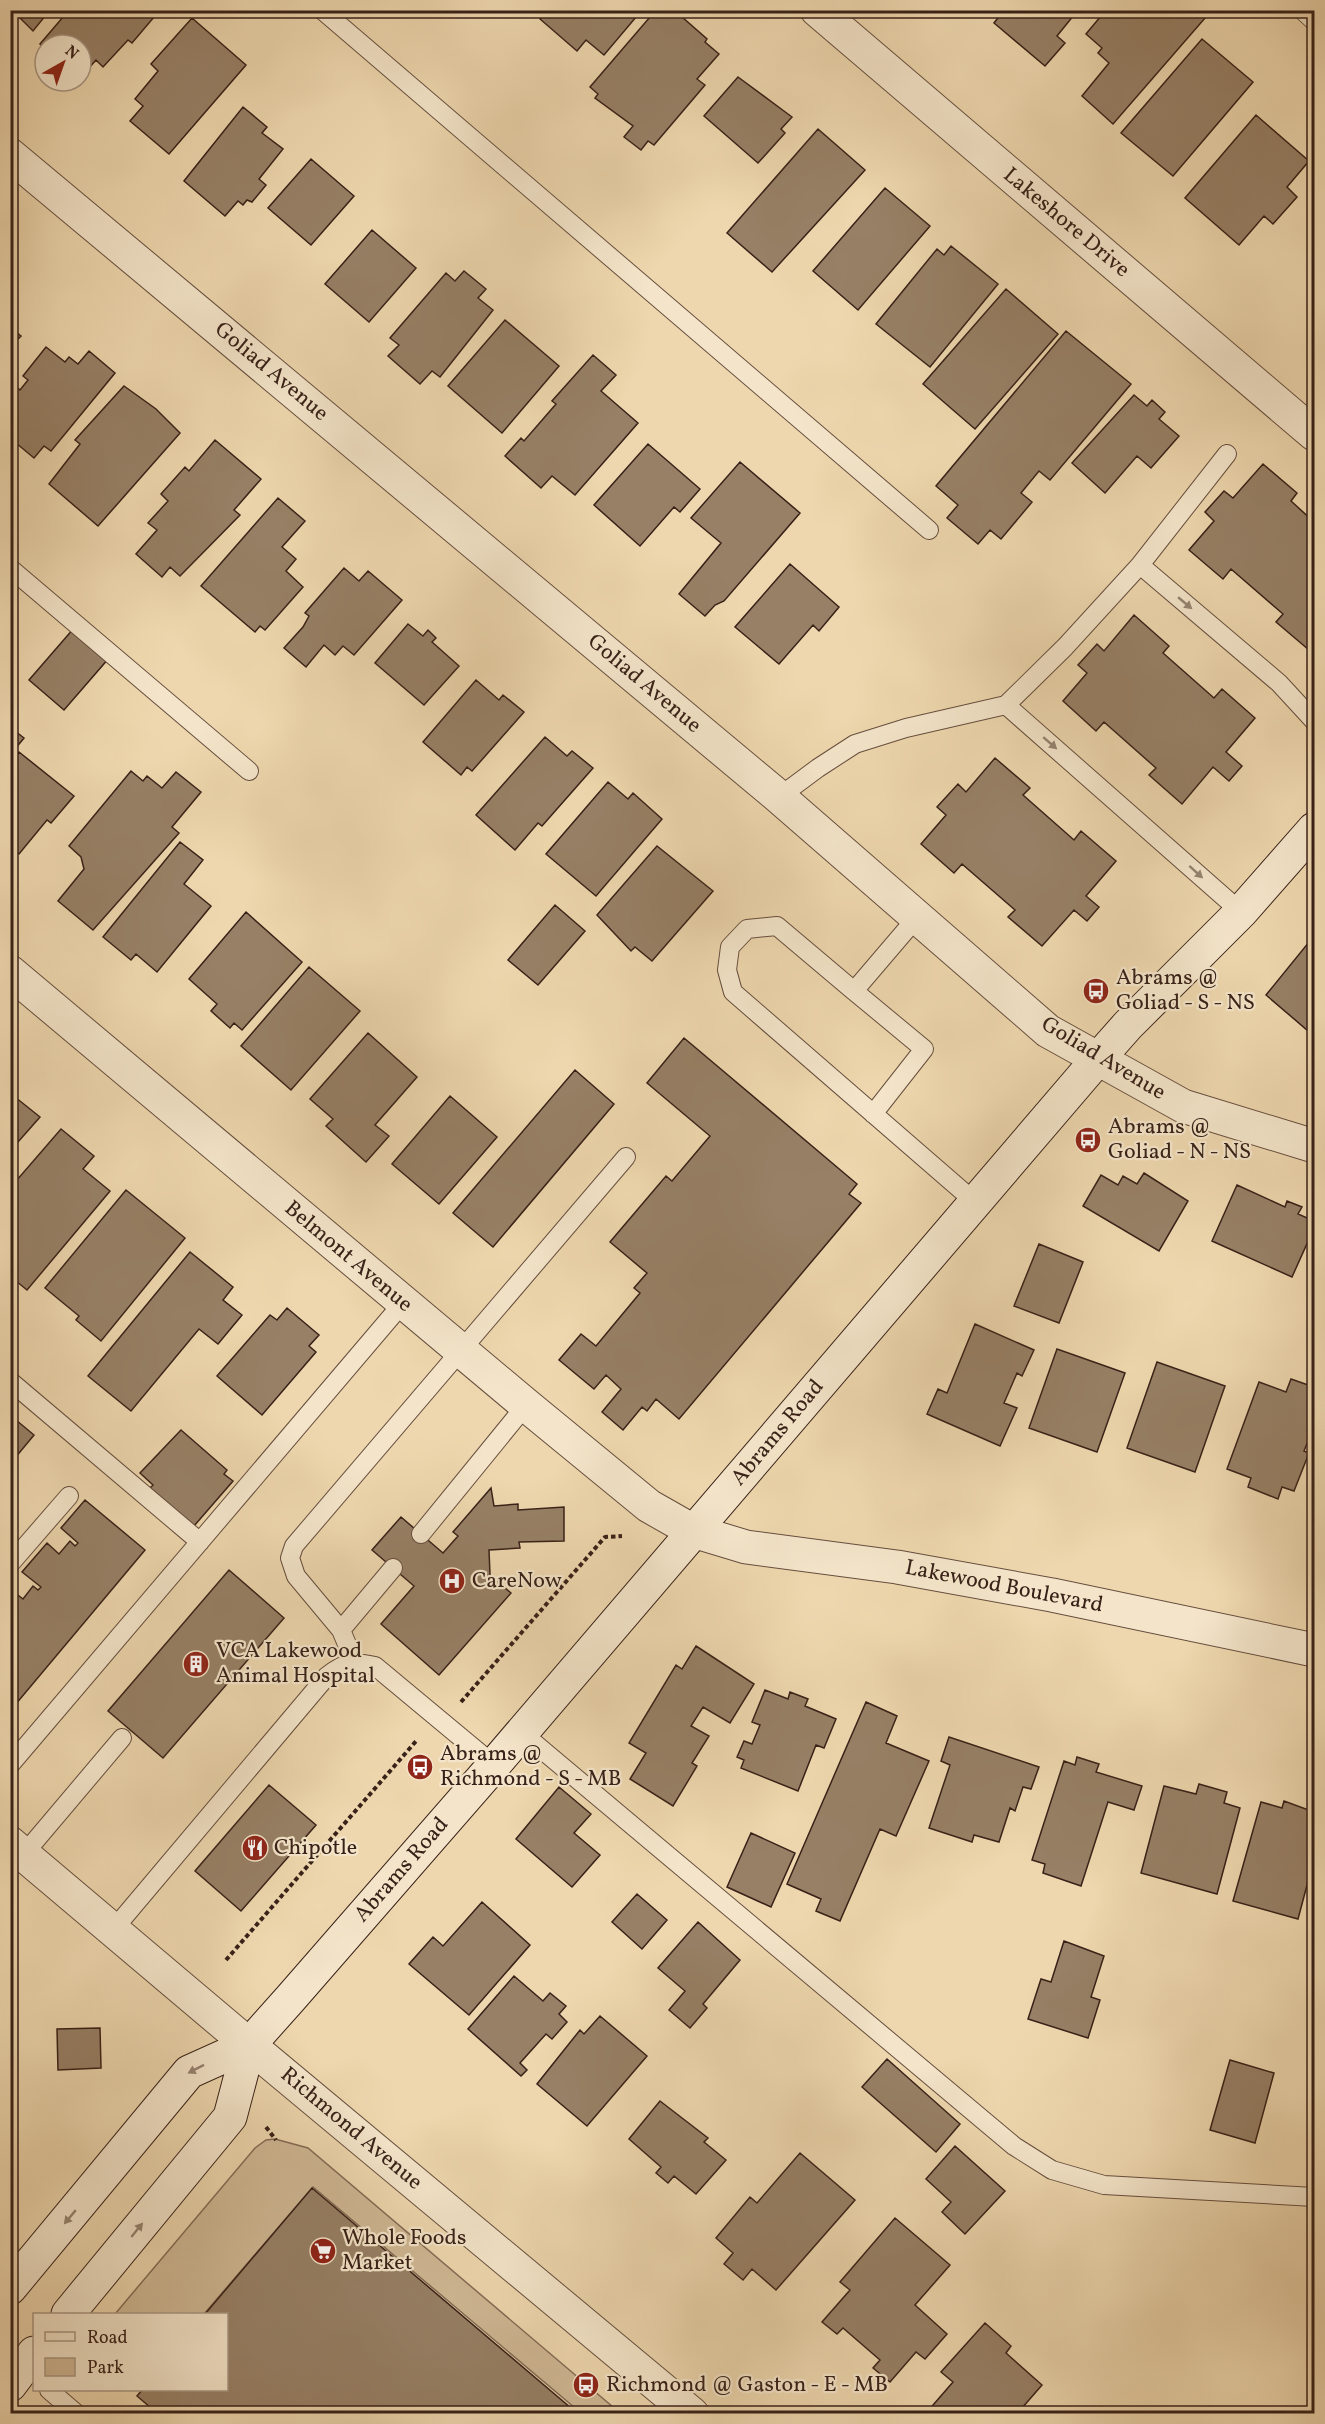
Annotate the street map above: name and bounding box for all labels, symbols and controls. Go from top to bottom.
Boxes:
north arrow [33,33,93,93]
text: N [60,41,83,65]
street label: Lakeshore Drive [996,161,1136,285]
street label: Goliad Avenue [207,315,335,429]
one-way arrow [1177,596,1192,609]
street label: Goliad Avenue [580,627,708,741]
one-way arrow [1042,736,1057,749]
one-way arrow [1188,865,1203,878]
place label: Abrams @ Goliad - S - NS [1116,963,1255,1019]
bus stop icon: Abrams @ Goliad - S - NS [1081,976,1111,1006]
street label: Goliad Avenue [1035,1010,1171,1108]
place label: Abrams @ Goliad - N - NS [1108,1112,1251,1168]
bus stop icon: Abrams @ Goliad - N - NS [1073,1125,1103,1155]
street label: Belmont Avenue [277,1194,419,1320]
street label: Abrams Road [724,1373,832,1493]
street label: Lakewood Boulevard [902,1553,1106,1621]
hospital icon: CareNow [437,1566,467,1596]
place label: CareNow [472,1566,562,1597]
place label: VCA Lakewood Animal Hospital [216,1636,375,1692]
building icon: VCA Lakewood Animal Hospital [181,1649,211,1679]
place label: Abrams @ Richmond - S - MB [440,1739,621,1795]
bus stop icon: Abrams @ Richmond - S - MB [405,1752,435,1782]
street label: Abrams Road [347,1811,457,1929]
restaurant icon: Chipotle [240,1833,270,1863]
place label: Chipotle [274,1833,357,1864]
street label: Richmond Avenue [273,2060,429,2198]
one-way arrow [187,2064,205,2074]
one-way arrow [64,2209,76,2224]
one-way arrow [131,2222,144,2238]
place label: Whole Foods Market [342,2223,466,2279]
supermarket icon: Whole Foods Market [308,2236,338,2266]
legend [33,2313,228,2391]
text: Road [87,2326,128,2351]
text: Park [87,2356,124,2381]
bus stop icon: Richmond @ Gaston - E - MB [571,2370,601,2400]
place label: Richmond @ Gaston - E - MB [606,2370,888,2401]

